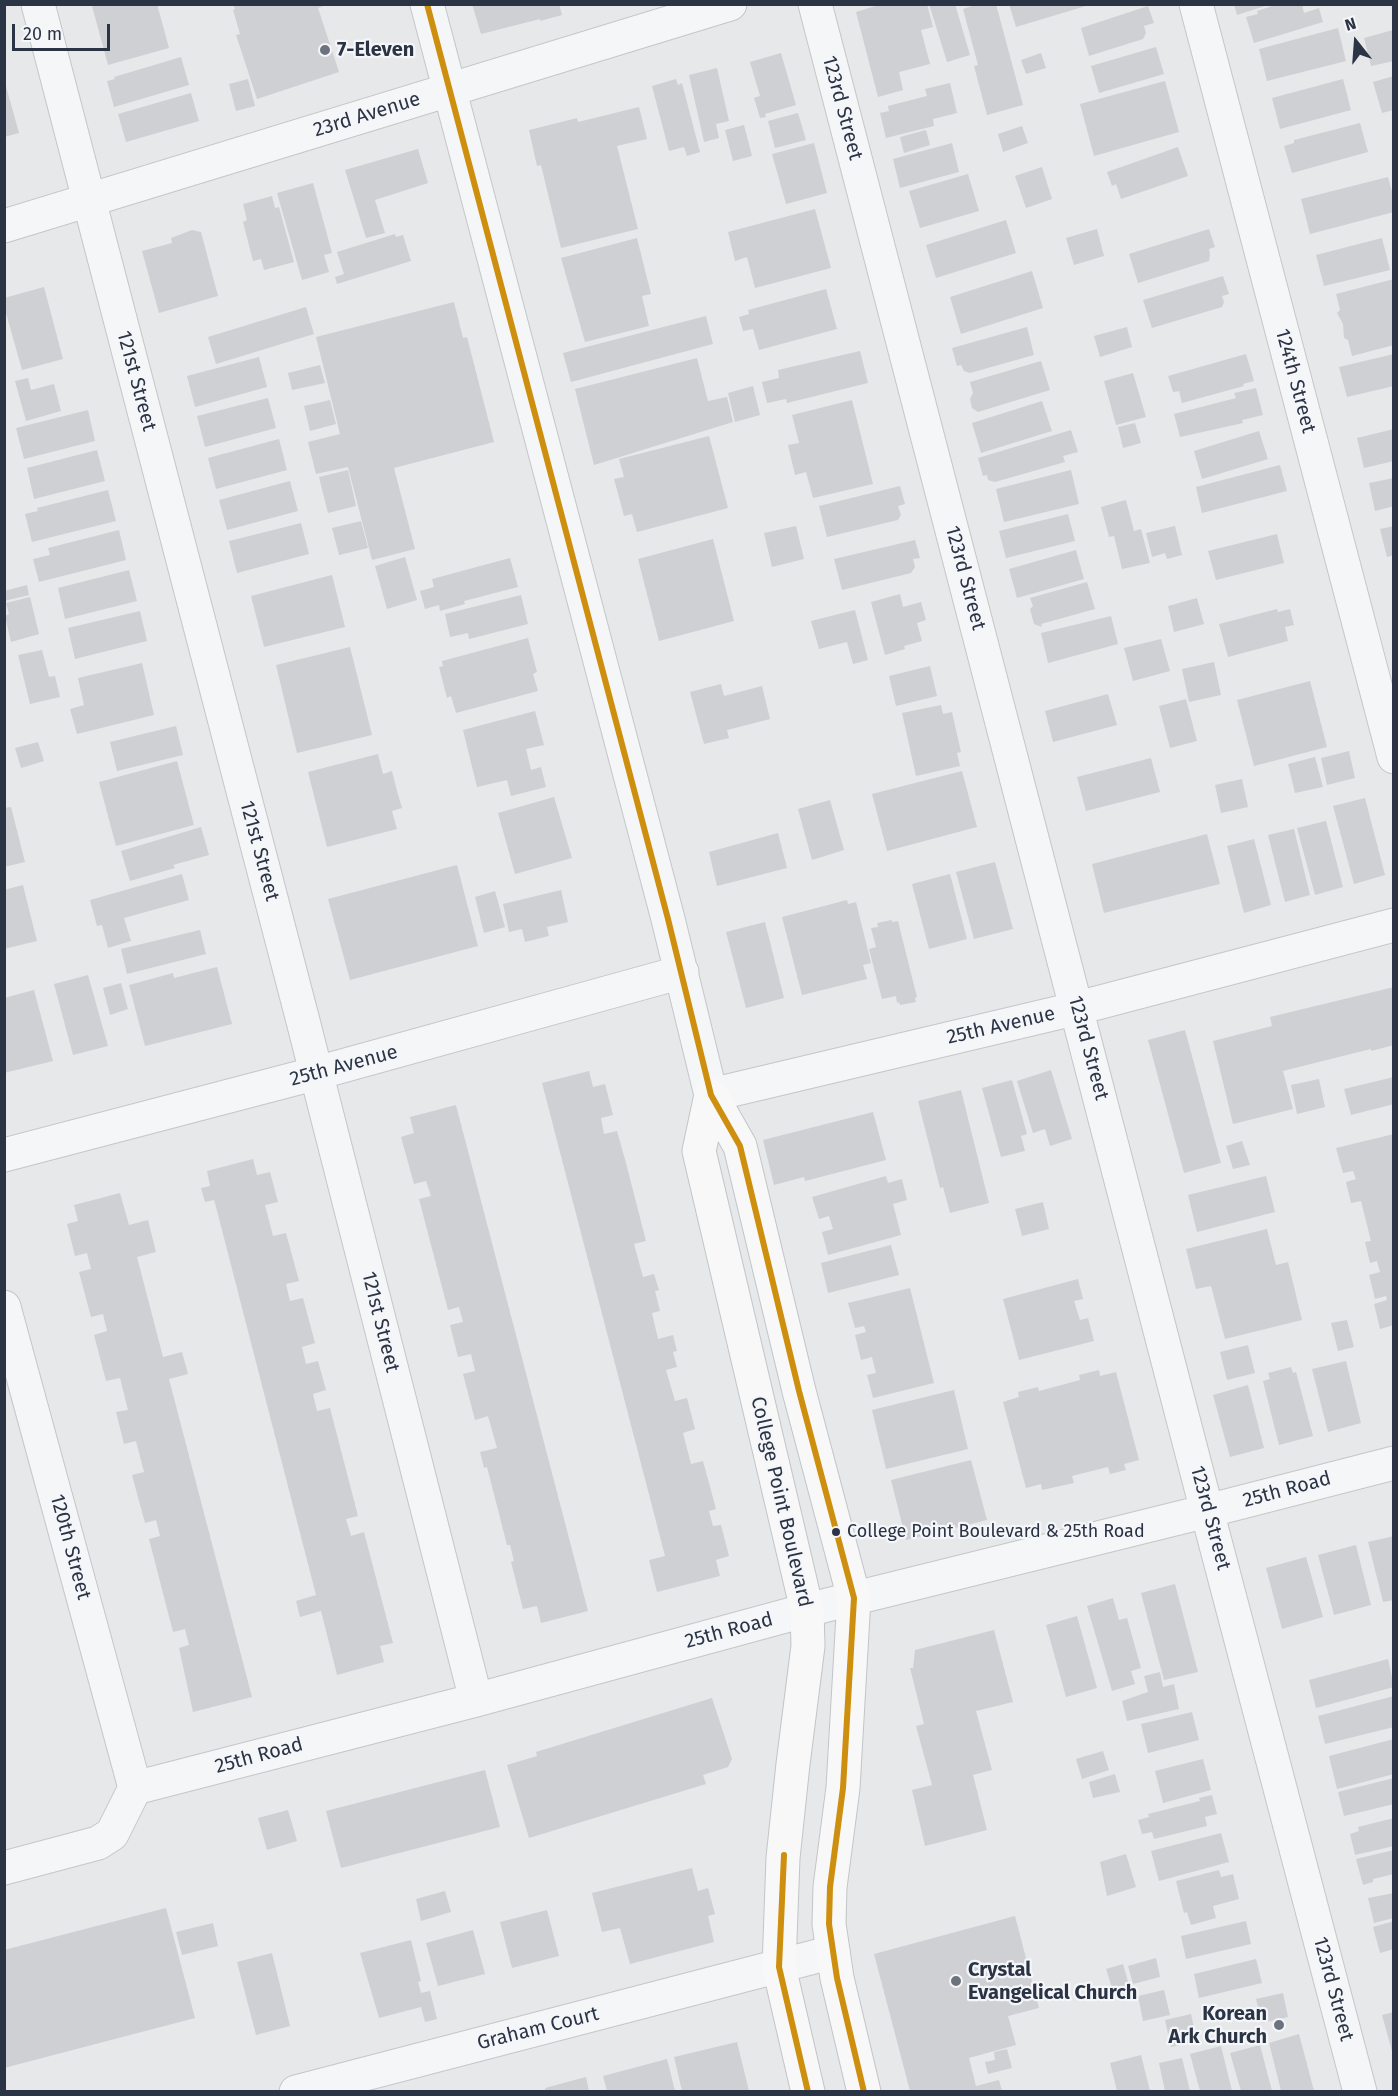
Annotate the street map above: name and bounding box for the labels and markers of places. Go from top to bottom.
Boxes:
place label: 7-Eleven [337,38,414,62]
marker: 7-Eleven [318,43,332,57]
place label: College Point Boulevard & 25th Road [847,1521,1145,1543]
marker: College Point Boulevard & 25th Road [830,1526,842,1538]
place label: Crystal Evangelical Church [968,1958,1137,2005]
marker: Crystal Evangelical Church [949,1974,963,1988]
place label: Korean Ark Church [1169,2002,1267,2049]
marker: Korean Ark Church [1272,2018,1286,2032]

